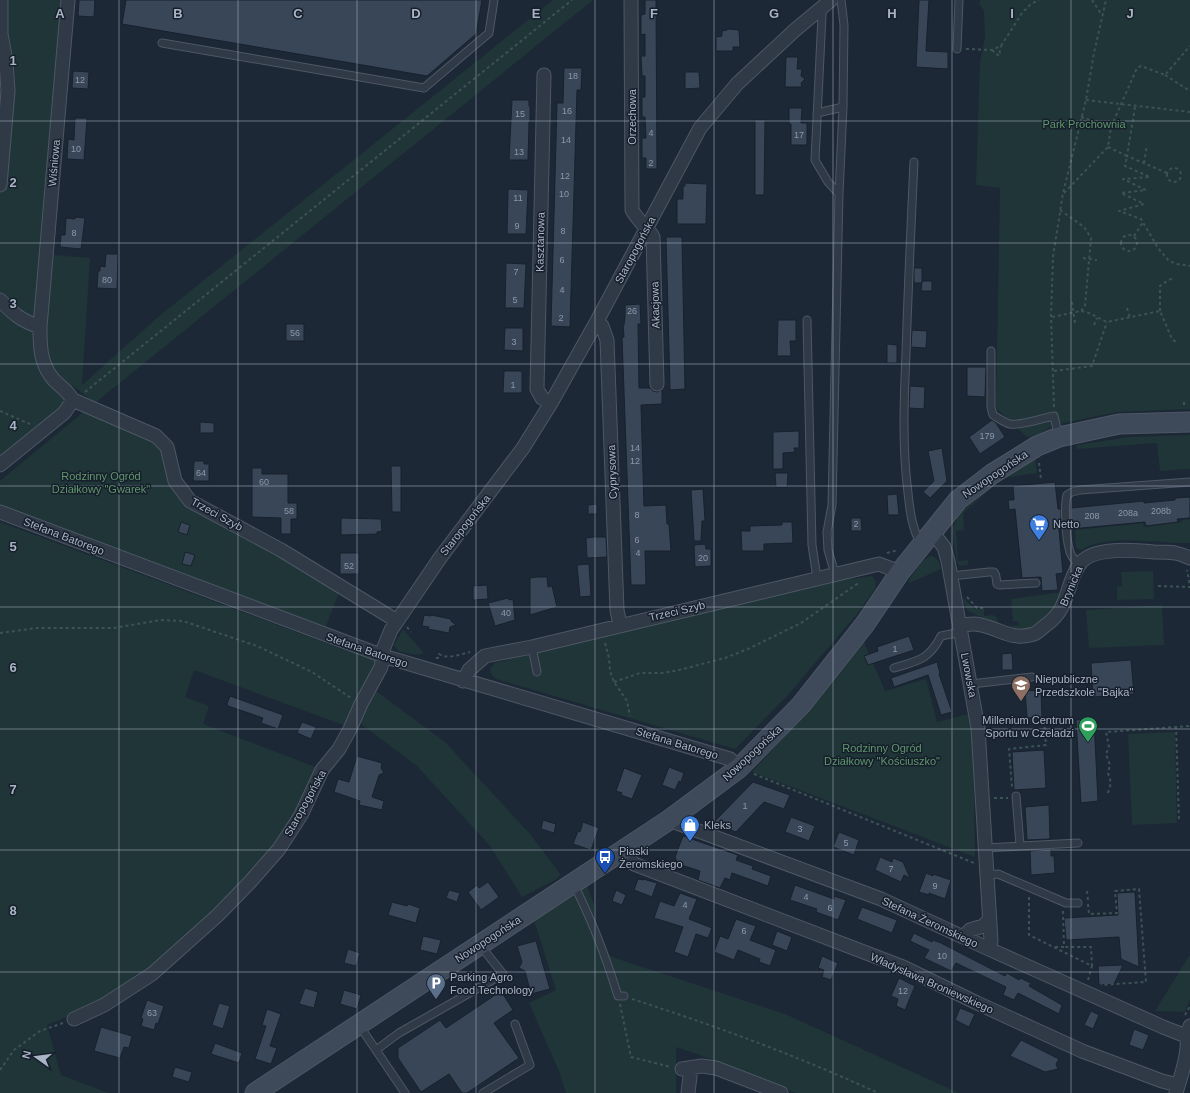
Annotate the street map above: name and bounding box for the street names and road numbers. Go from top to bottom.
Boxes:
street label: Orzechowa [626,88,638,145]
street label: Wiśniowa [46,138,62,187]
street label: Kasztanowa [533,211,547,272]
street label: Staropogońska [612,214,658,285]
street label: Akacjowa [648,280,662,329]
street label: Cyprysowa [605,444,619,499]
street label: Nowopogońska [960,447,1031,500]
street label: Staropogońska [437,491,493,558]
street label: Trzeci Szyb [189,495,245,533]
street label: Stefana Batorego [22,515,106,557]
street label: Brynicka [1057,563,1085,608]
street label: Trzeci Szyb [648,599,706,623]
street label: Stefana Batorego [325,630,409,670]
street label: Lwowska [959,652,979,699]
street label: Nowopogońska [720,722,784,783]
street label: Stefana Batorego [634,725,720,761]
street label: Staropogońska [282,767,329,838]
street label: Stefana Żeromskiego [880,894,980,950]
street label: Nowopogońska [453,913,524,965]
street label: Władysława Broniewskiego [869,950,995,1016]

